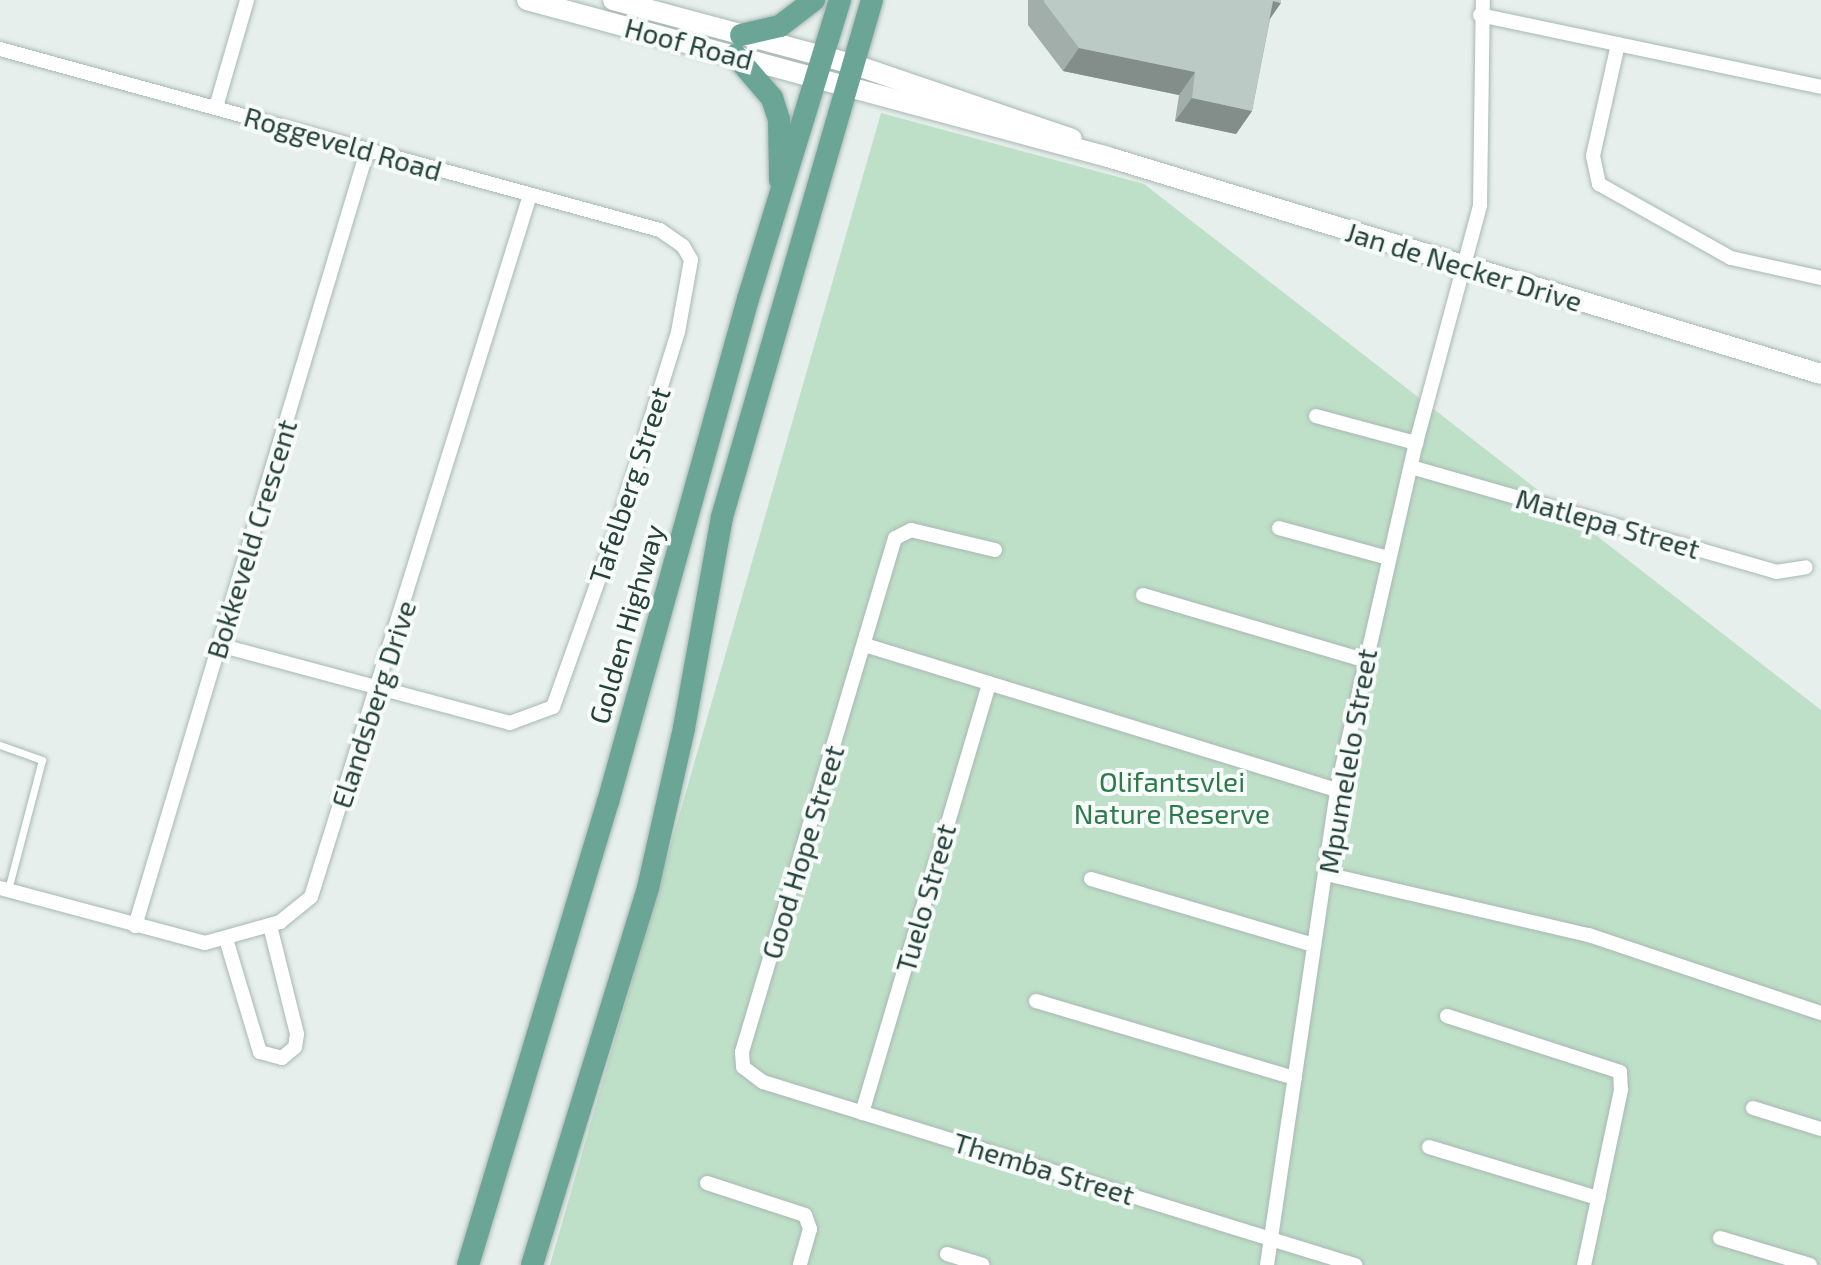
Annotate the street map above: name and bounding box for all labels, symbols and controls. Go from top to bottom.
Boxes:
street label: Hoof Road [621,10,757,76]
street label: Roggeveld Road [240,99,446,187]
street label: Jan de Necker Drive [1341,214,1587,318]
street label: Tafelberg Street [581,383,677,587]
street label: Bokkeveld Crescent [199,415,303,663]
street label: Matlepa Street [1512,481,1704,565]
street label: Golden Highway [581,520,671,728]
street label: Elandsberg Drive [324,596,422,812]
street label: Mpumelelo Street [1311,646,1383,876]
street label: Good Hope Street [754,741,850,963]
park label: Olifantsvlei Nature Reserve [1074,764,1270,830]
street label: Tuelo Street [888,820,962,976]
street label: Themba Street [949,1125,1139,1211]

